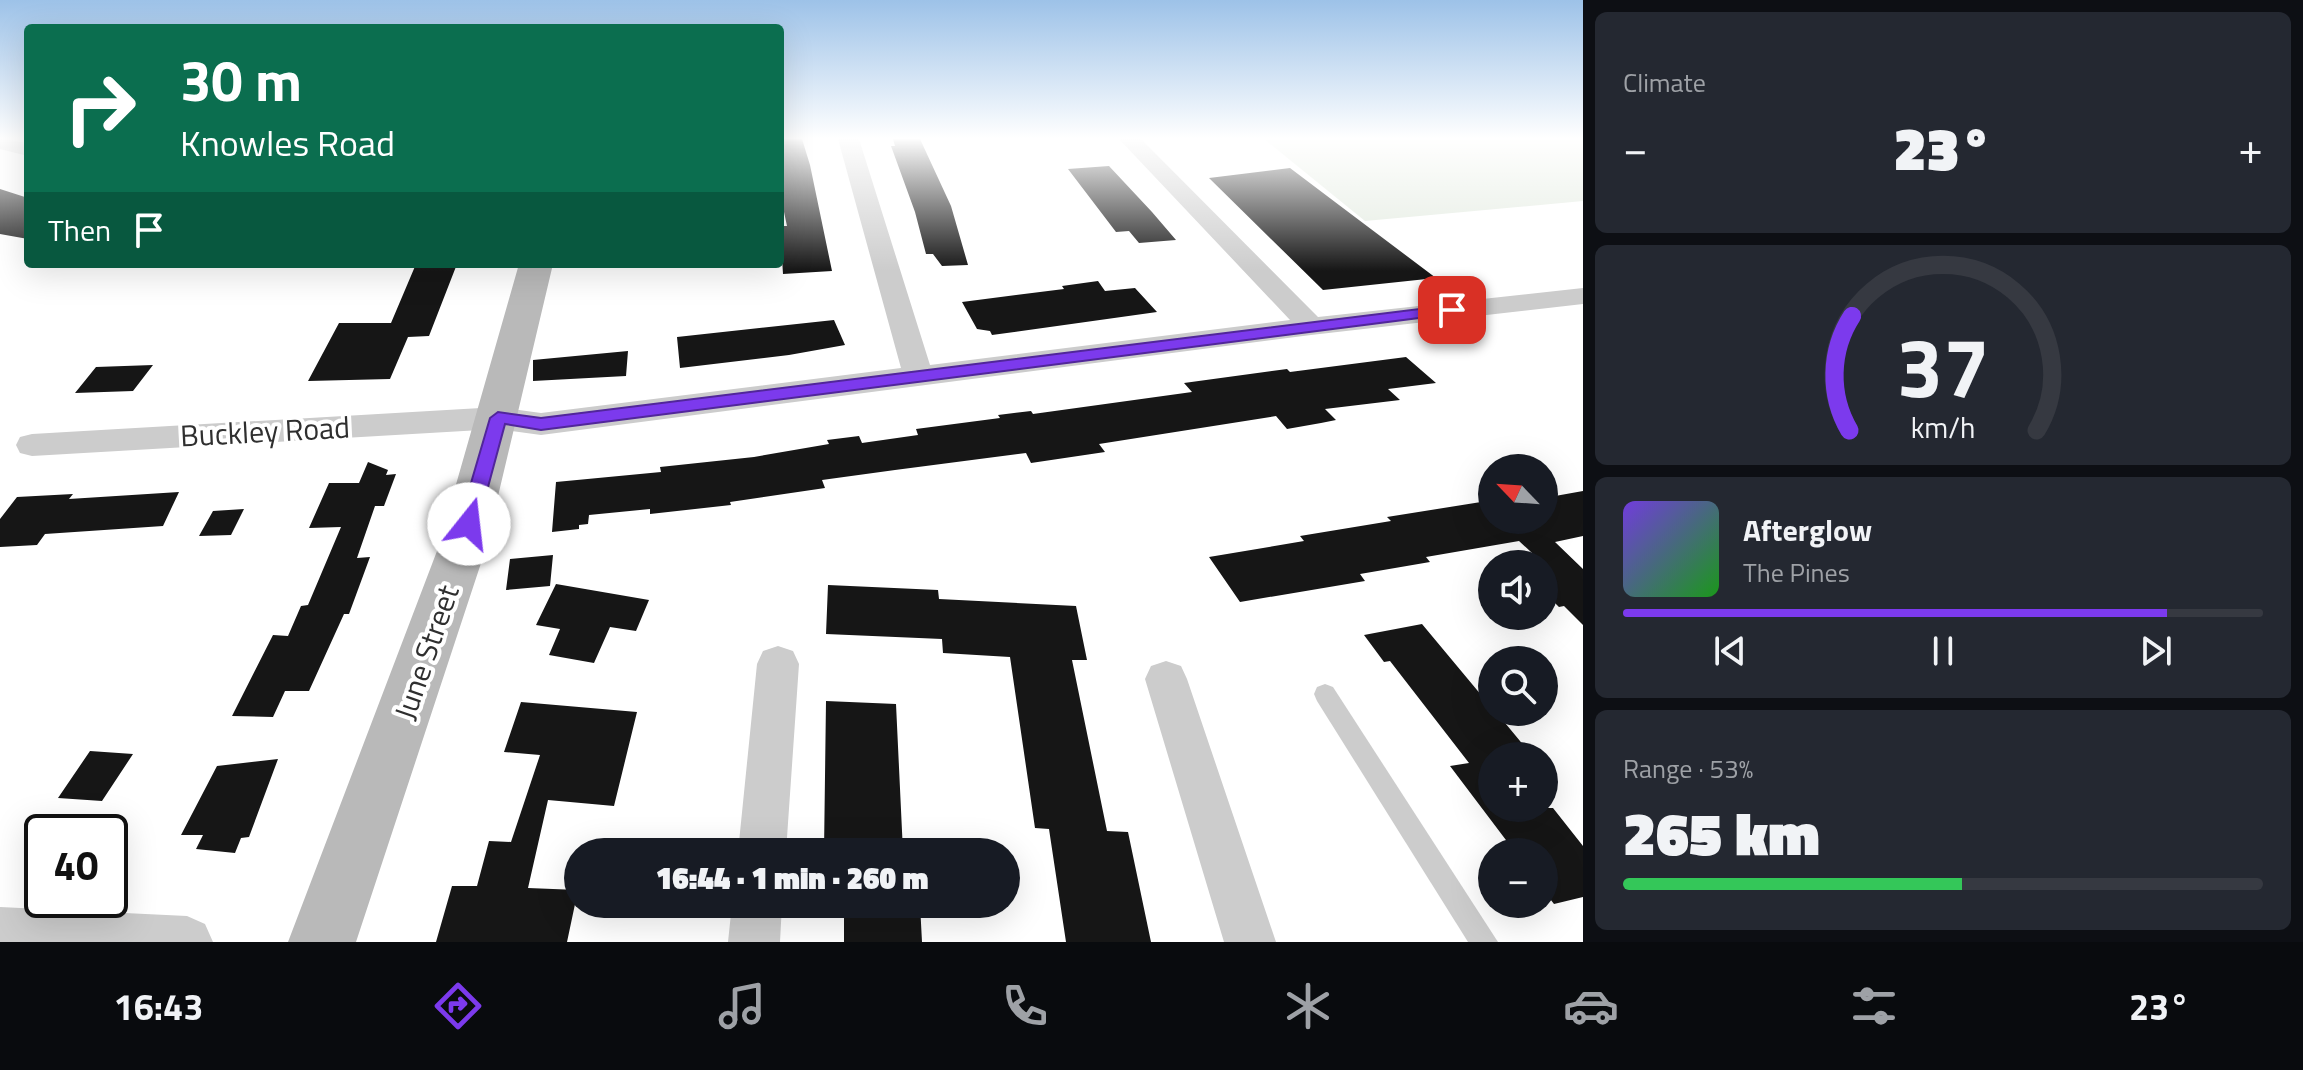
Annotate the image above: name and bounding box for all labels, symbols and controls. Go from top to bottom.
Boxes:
text: 30 m [180,38,302,123]
icon: right [48,56,152,160]
text: Climate [1623,63,1706,102]
text: 23° [1894,102,1993,193]
text: − [1623,114,1648,181]
text: + [2238,114,2263,181]
text: Knowles Road [180,115,395,170]
text: Then [48,207,111,253]
icon: arrive [127,208,171,252]
pin [1418,276,1486,344]
icon: arrive [1430,288,1474,332]
text: 37 [1896,302,1990,428]
street label: Buckley Road [179,404,351,458]
text: km/h [1911,406,1975,449]
north arrow [1478,454,1558,534]
map controls [1478,454,1558,918]
position arrow [427,482,511,566]
text: Afterglow [1743,507,1872,553]
button: sound [1478,550,1558,630]
text: The Pines [1743,553,1850,592]
street label: June Street [381,578,471,726]
icon: previous [1708,629,1752,673]
icon: pause [1921,629,1965,673]
icon: next [2134,629,2178,673]
button: search [1478,646,1558,726]
button: + [1478,742,1558,822]
text: Range · 53% [1623,749,1753,788]
text: 265 km [1623,787,1820,878]
speed limit sign: 40 [24,814,128,918]
button: − [1478,838,1558,918]
text: 16:44 · 1 min · 260 m [656,855,928,901]
icon: directions [430,978,486,1034]
icon: music [714,978,770,1034]
icon: phone [997,978,1053,1034]
icon: climate [1280,978,1336,1034]
icon: car [1563,978,1619,1034]
icon: filters [1846,978,1902,1034]
text: 16:43 [114,979,203,1034]
text: 23° [2129,979,2189,1034]

